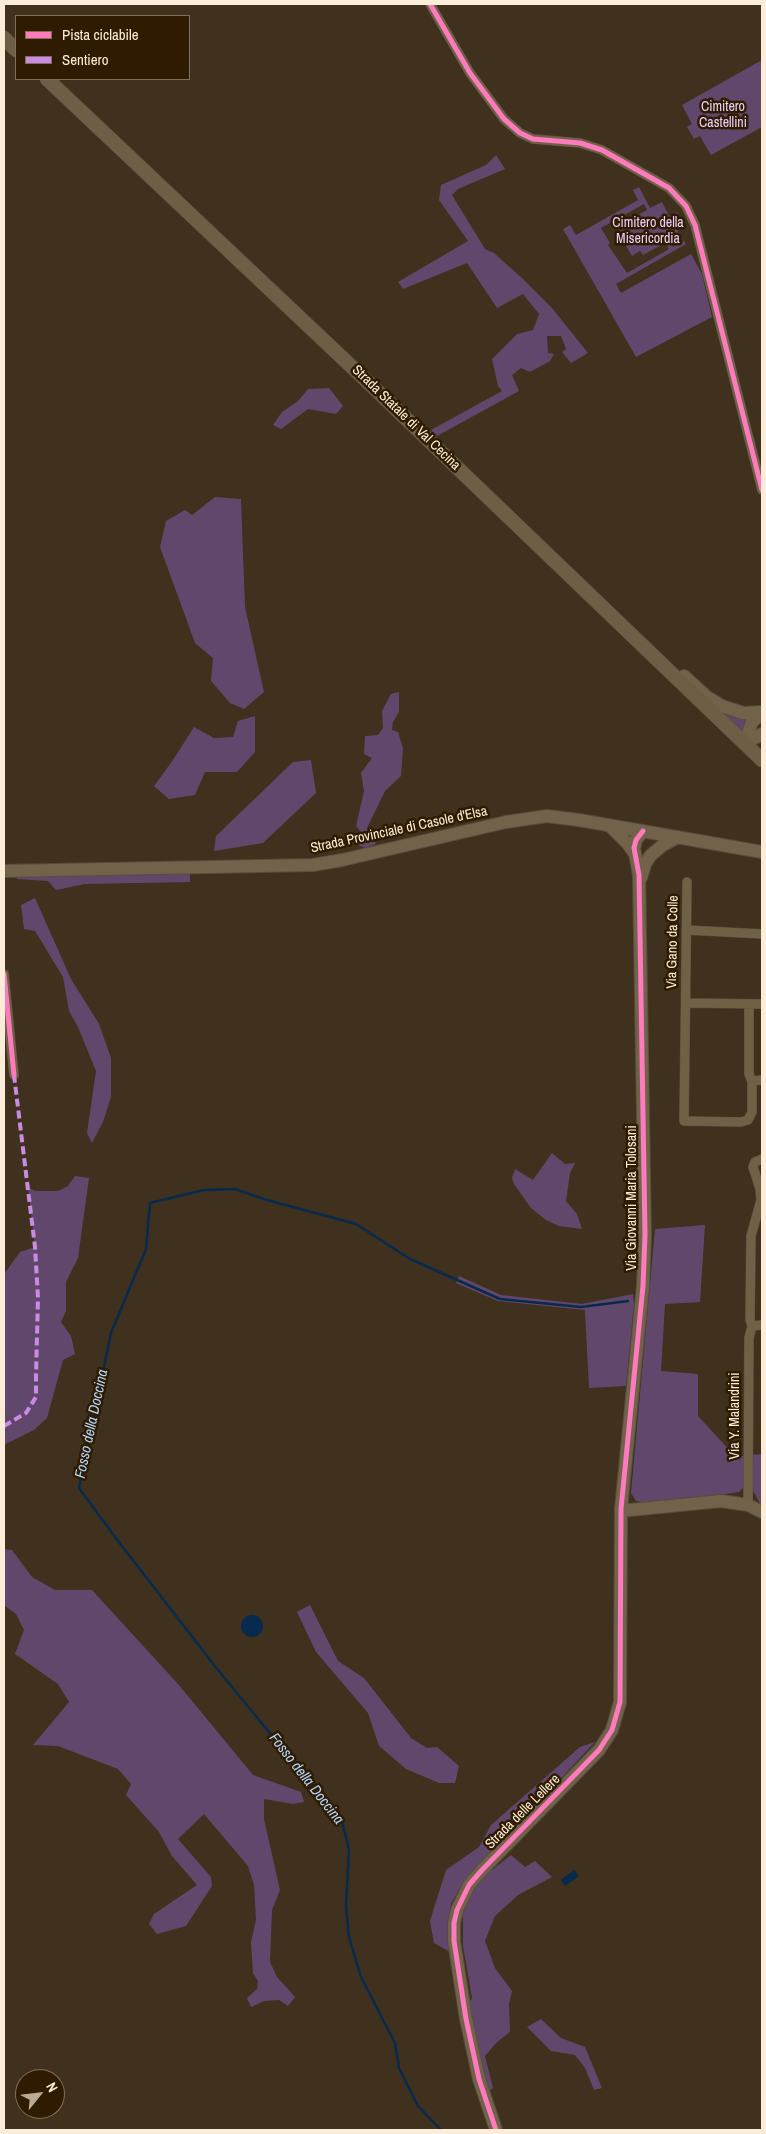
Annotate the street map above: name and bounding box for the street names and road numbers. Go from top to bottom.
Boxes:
street label: Strada Statale di Val Cecina [348,362,464,474]
street label: Strada Provinciale di Casole d'Elsa [309,803,489,857]
street label: Via Gano da Colle [664,895,682,989]
street label: Via Giovanni Maria Tolosani [624,1125,640,1271]
street label: Via Y. Malandrini [727,1372,743,1460]
street label: Strada delle Lellere [482,1771,564,1853]

